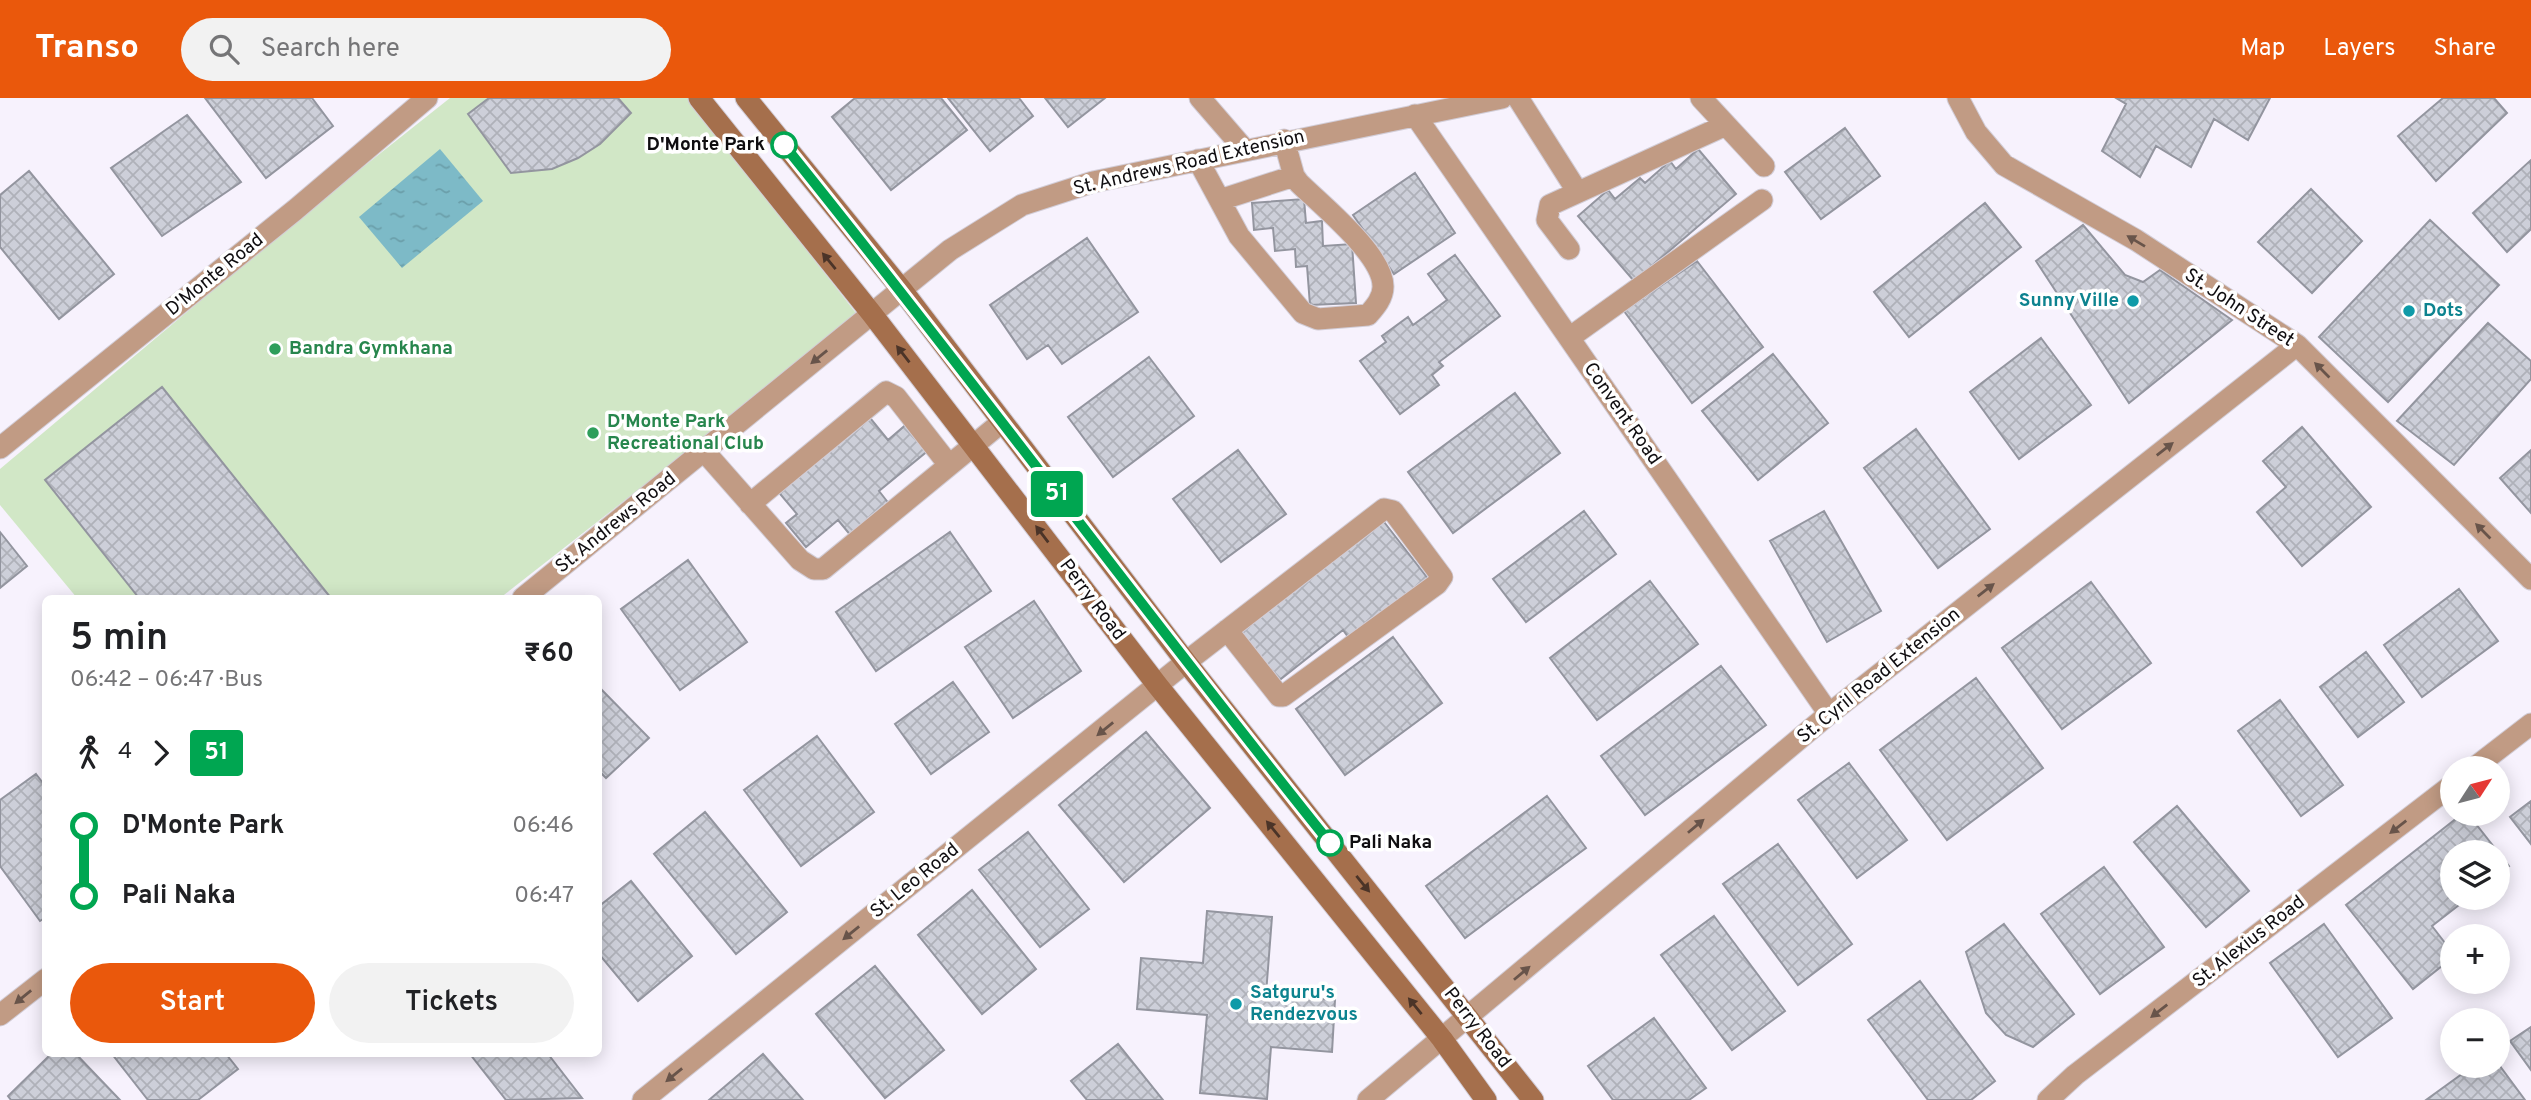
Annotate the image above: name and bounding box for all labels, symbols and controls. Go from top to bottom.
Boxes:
search box [181,18,671,81]
text: Transo [35,28,139,70]
icon: search [205,30,243,68]
text: Search here [261,33,400,66]
text: Map [2240,34,2285,64]
text: Layers [2323,34,2395,64]
text: Share [2433,34,2496,64]
street label: St. Andrews Road Extension [1071,125,1307,201]
marker: D'Monte Park [771,132,797,158]
place label: D'Monte Park [646,133,765,157]
street label: D'Monte Road [161,228,269,322]
one-way arrow [2126,234,2145,247]
one-way arrow [822,252,837,270]
street label: St. John Street [2180,264,2298,352]
place label: Sunny Ville [2019,289,2119,313]
marker: Sunny Ville [2125,293,2141,309]
place label: Dots [2423,299,2463,323]
marker: Dots [2401,303,2417,319]
place label: Bandra Gymkhana [289,337,453,361]
marker: Bandra Gymkhana [267,341,283,357]
one-way arrow [895,346,910,364]
one-way arrow [810,350,828,365]
street label: Convent Road [1578,358,1666,470]
one-way arrow [2315,362,2331,379]
place label: D'Monte Park Recreational Club [607,410,764,456]
marker: D'Monte Park Recreational Club [585,425,601,441]
one-way arrow [2156,443,2174,457]
street label: St. Andrews Road [551,467,681,579]
line badge: 51 [1026,471,1088,517]
text: 51 [1045,479,1069,509]
one-way arrow [2475,523,2491,540]
one-way arrow [1035,526,1050,544]
street label: Perry Road [1054,555,1130,645]
one-way arrow [1977,583,1995,598]
street label: St. Cyril Road Extension [1793,603,1965,749]
text: 5 min [70,615,168,664]
text: ₹60 [524,638,574,671]
text: 06:42 – 06:47 · Bus [70,666,263,695]
one-way arrow [1096,721,1114,735]
icon: walk [70,734,108,772]
icon: forward [142,734,180,772]
text: 4 [118,738,132,767]
text: 51 [204,738,229,768]
north arrow [2440,756,2510,826]
map controls [2440,756,2510,1078]
text: D'Monte Park [122,810,284,843]
text: 06:46 [512,812,574,841]
one-way arrow [1687,819,1704,834]
one-way arrow [2388,820,2407,834]
one-way arrow [1266,821,1281,838]
marker: Pali Naka [1317,830,1343,856]
place label: Pali Naka [1349,831,1432,855]
street label: St. Leo Road [866,838,964,924]
button: layers [2440,840,2510,910]
one-way arrow [1355,875,1370,892]
text: Pali Naka [122,880,236,913]
text: 06:47 [514,882,574,911]
street label: St. Alexius Road [2188,891,2310,993]
button: + [2440,924,2510,994]
one-way arrow [843,925,861,940]
button: Start [70,963,315,1043]
button: Tickets [329,963,574,1043]
one-way arrow [1513,966,1530,981]
place label: Satguru's Rendezvous [1250,981,1358,1027]
street label: Perry Road [1438,983,1516,1073]
one-way arrow [14,990,32,1005]
marker: Satguru's Rendezvous [1228,996,1244,1012]
one-way arrow [1408,998,1423,1016]
one-way arrow [2151,1003,2169,1018]
button: − [2440,1008,2510,1078]
one-way arrow [665,1068,683,1082]

